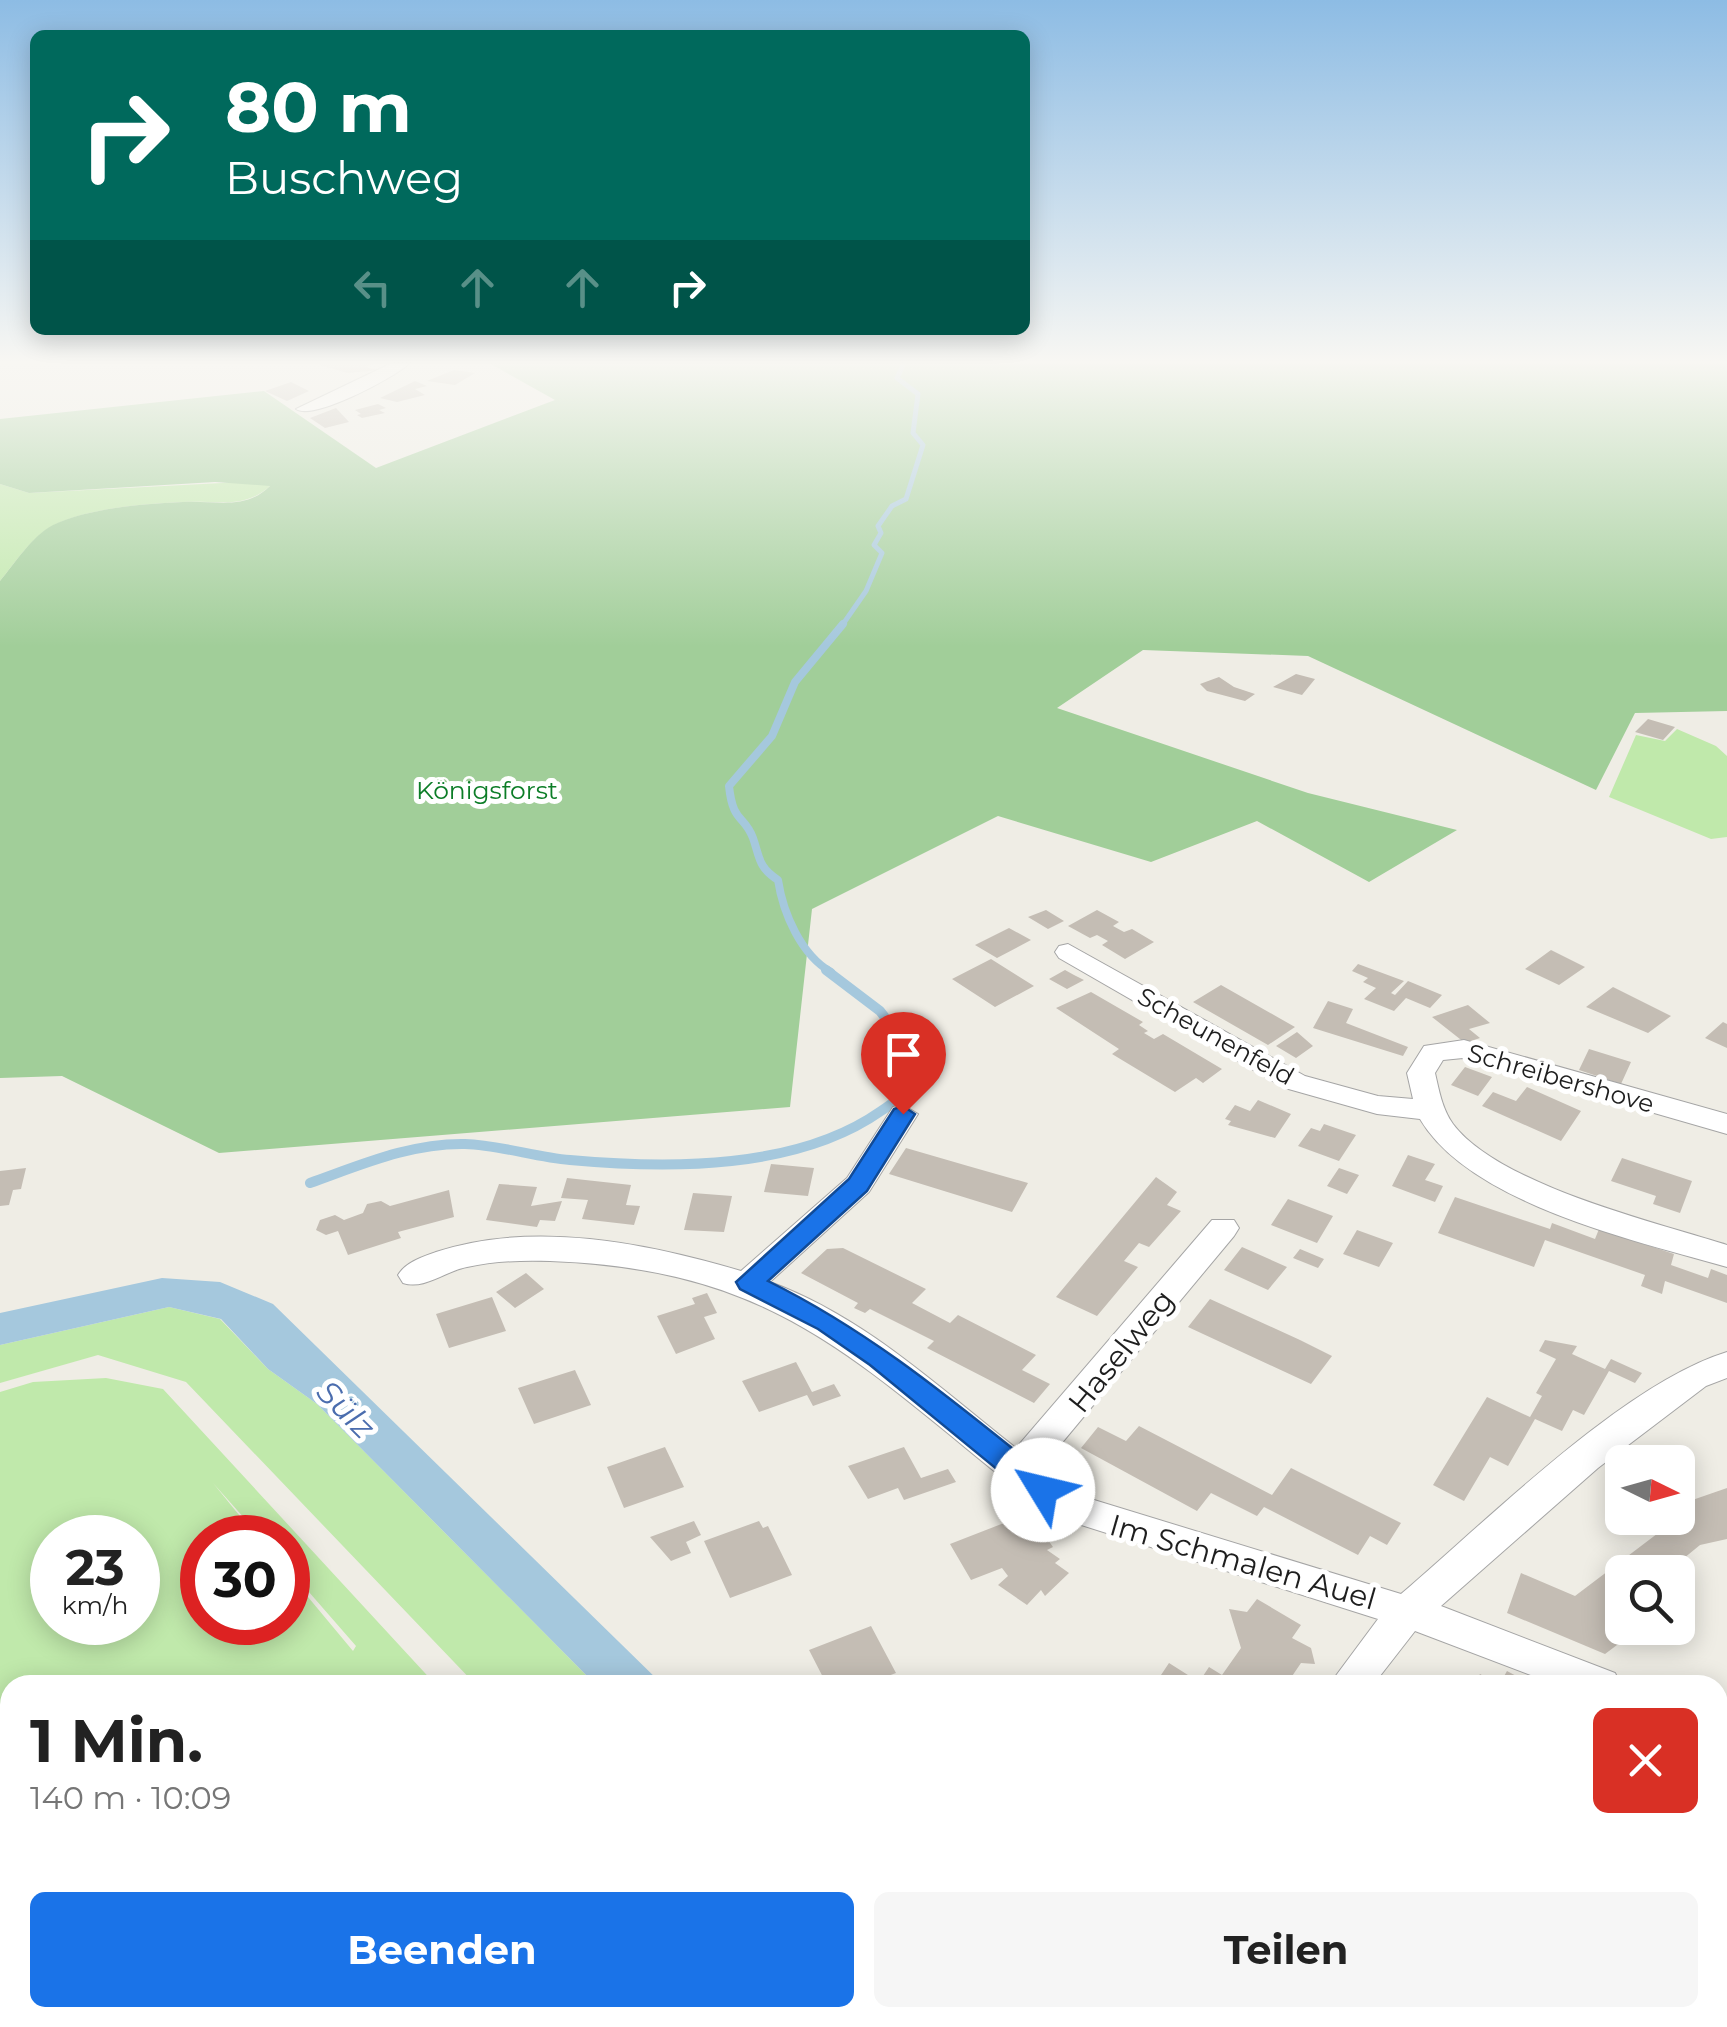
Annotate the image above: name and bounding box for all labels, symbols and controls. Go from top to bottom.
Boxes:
text: 80 m [225,64,412,150]
icon: right [60,70,190,200]
text: Buschweg [225,150,463,205]
icon: left [345,260,400,315]
icon: ahead [450,260,505,315]
icon: ahead [555,260,610,315]
icon: right [660,260,715,315]
park label: Königsforst [416,775,558,805]
street label: Scheunenfeld [1133,981,1299,1091]
pin [861,1012,946,1115]
icon: arrive [876,1027,931,1082]
street label: Schreibershove [1464,1037,1658,1119]
street label: Haselweg [1060,1282,1182,1420]
water label: Sülz [309,1372,384,1447]
position arrow [991,1438,1095,1542]
north arrow [1605,1445,1695,1535]
map controls [1605,1445,1695,1645]
street label: Im Schmalen Auel [1105,1506,1381,1618]
speed limit sign: 30 [180,1515,310,1645]
text: 23 [65,1537,125,1598]
button: search [1605,1555,1695,1645]
text: km/h [62,1590,128,1620]
text: 1 Min. [30,1704,203,1777]
button: close [1593,1708,1698,1813]
text: 140 m · 10:09 [30,1778,231,1817]
button: Beenden [30,1892,854,2007]
button: Teilen [874,1892,1698,2007]

